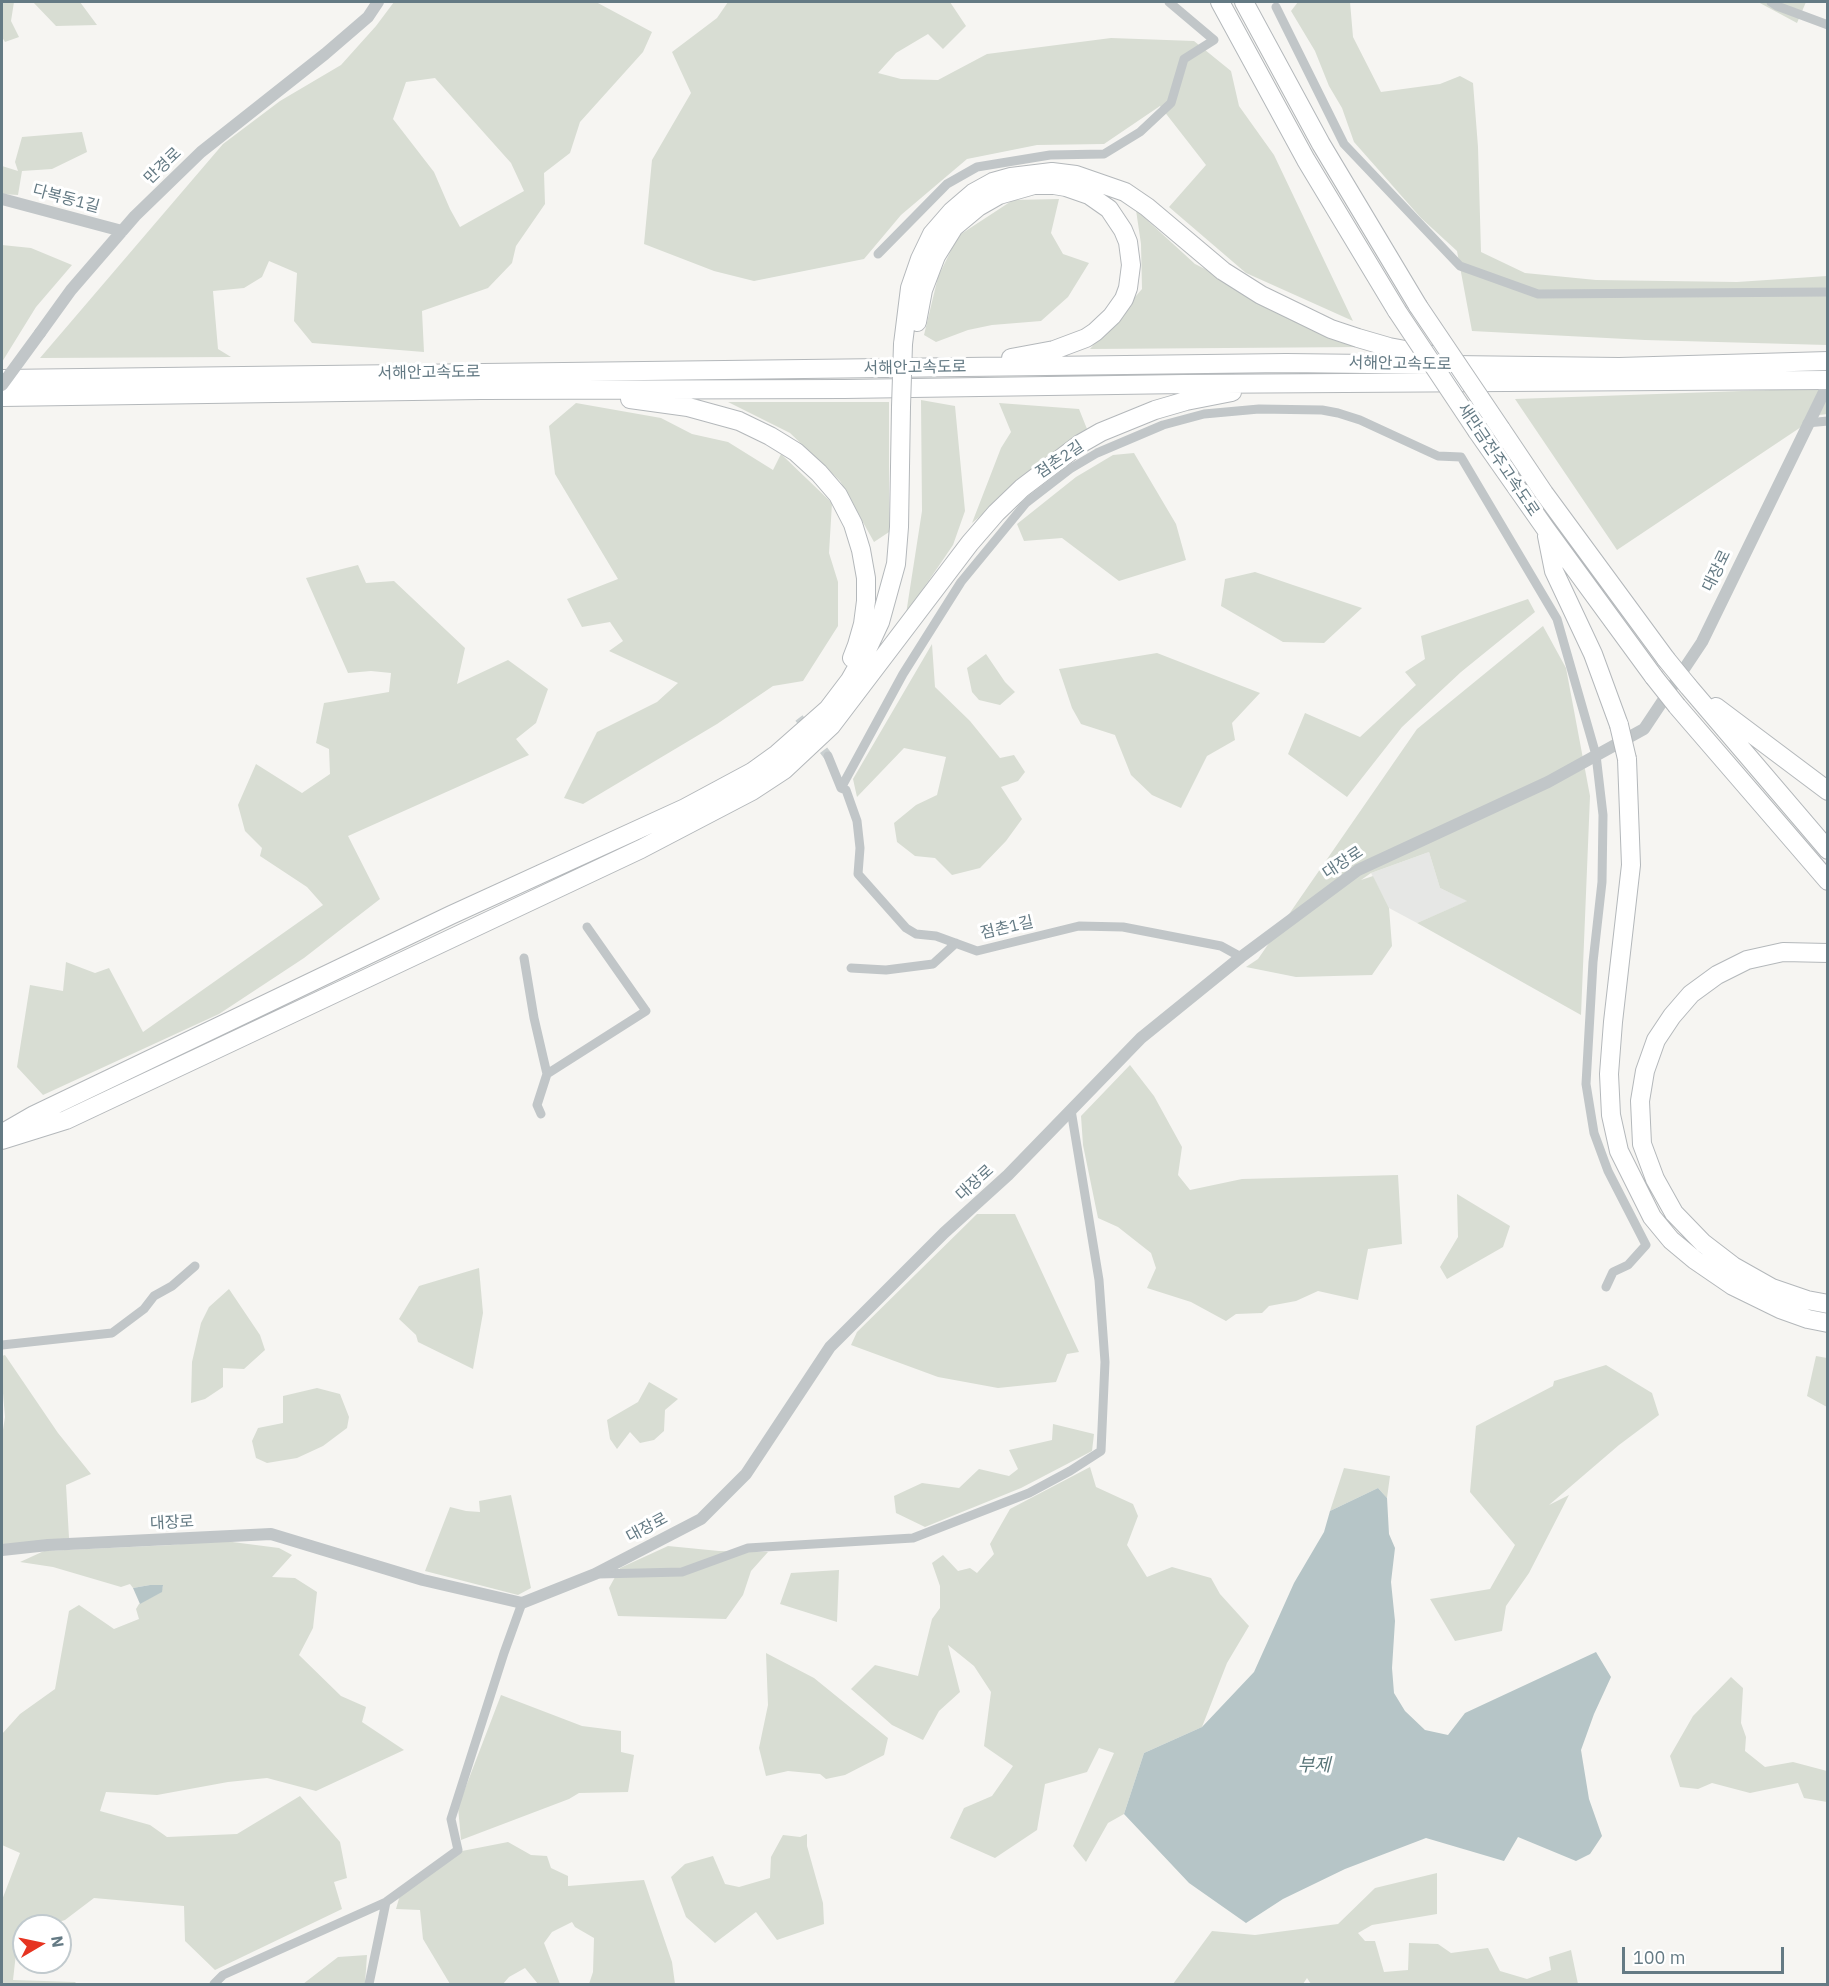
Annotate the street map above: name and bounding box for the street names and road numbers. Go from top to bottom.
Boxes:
street label: 만경로 [140,144,186,188]
street label: 다복동1길 [30,181,102,217]
street label: 서해안고속도로 [1348,354,1452,374]
street label: 서해안고속도로 [863,358,967,378]
street label: 서해안고속도로 [377,363,481,383]
street label: 새만금전주고속도로 [1453,400,1543,520]
street label: 점촌2길 [1032,437,1088,483]
street label: 대장로 [1699,547,1735,595]
street label: 대장로 [1319,843,1367,883]
street label: 점촌1길 [979,913,1035,943]
street label: 대장로 [952,1161,998,1205]
street label: 대장로 [623,1509,671,1547]
street label: 대장로 [149,1512,195,1534]

